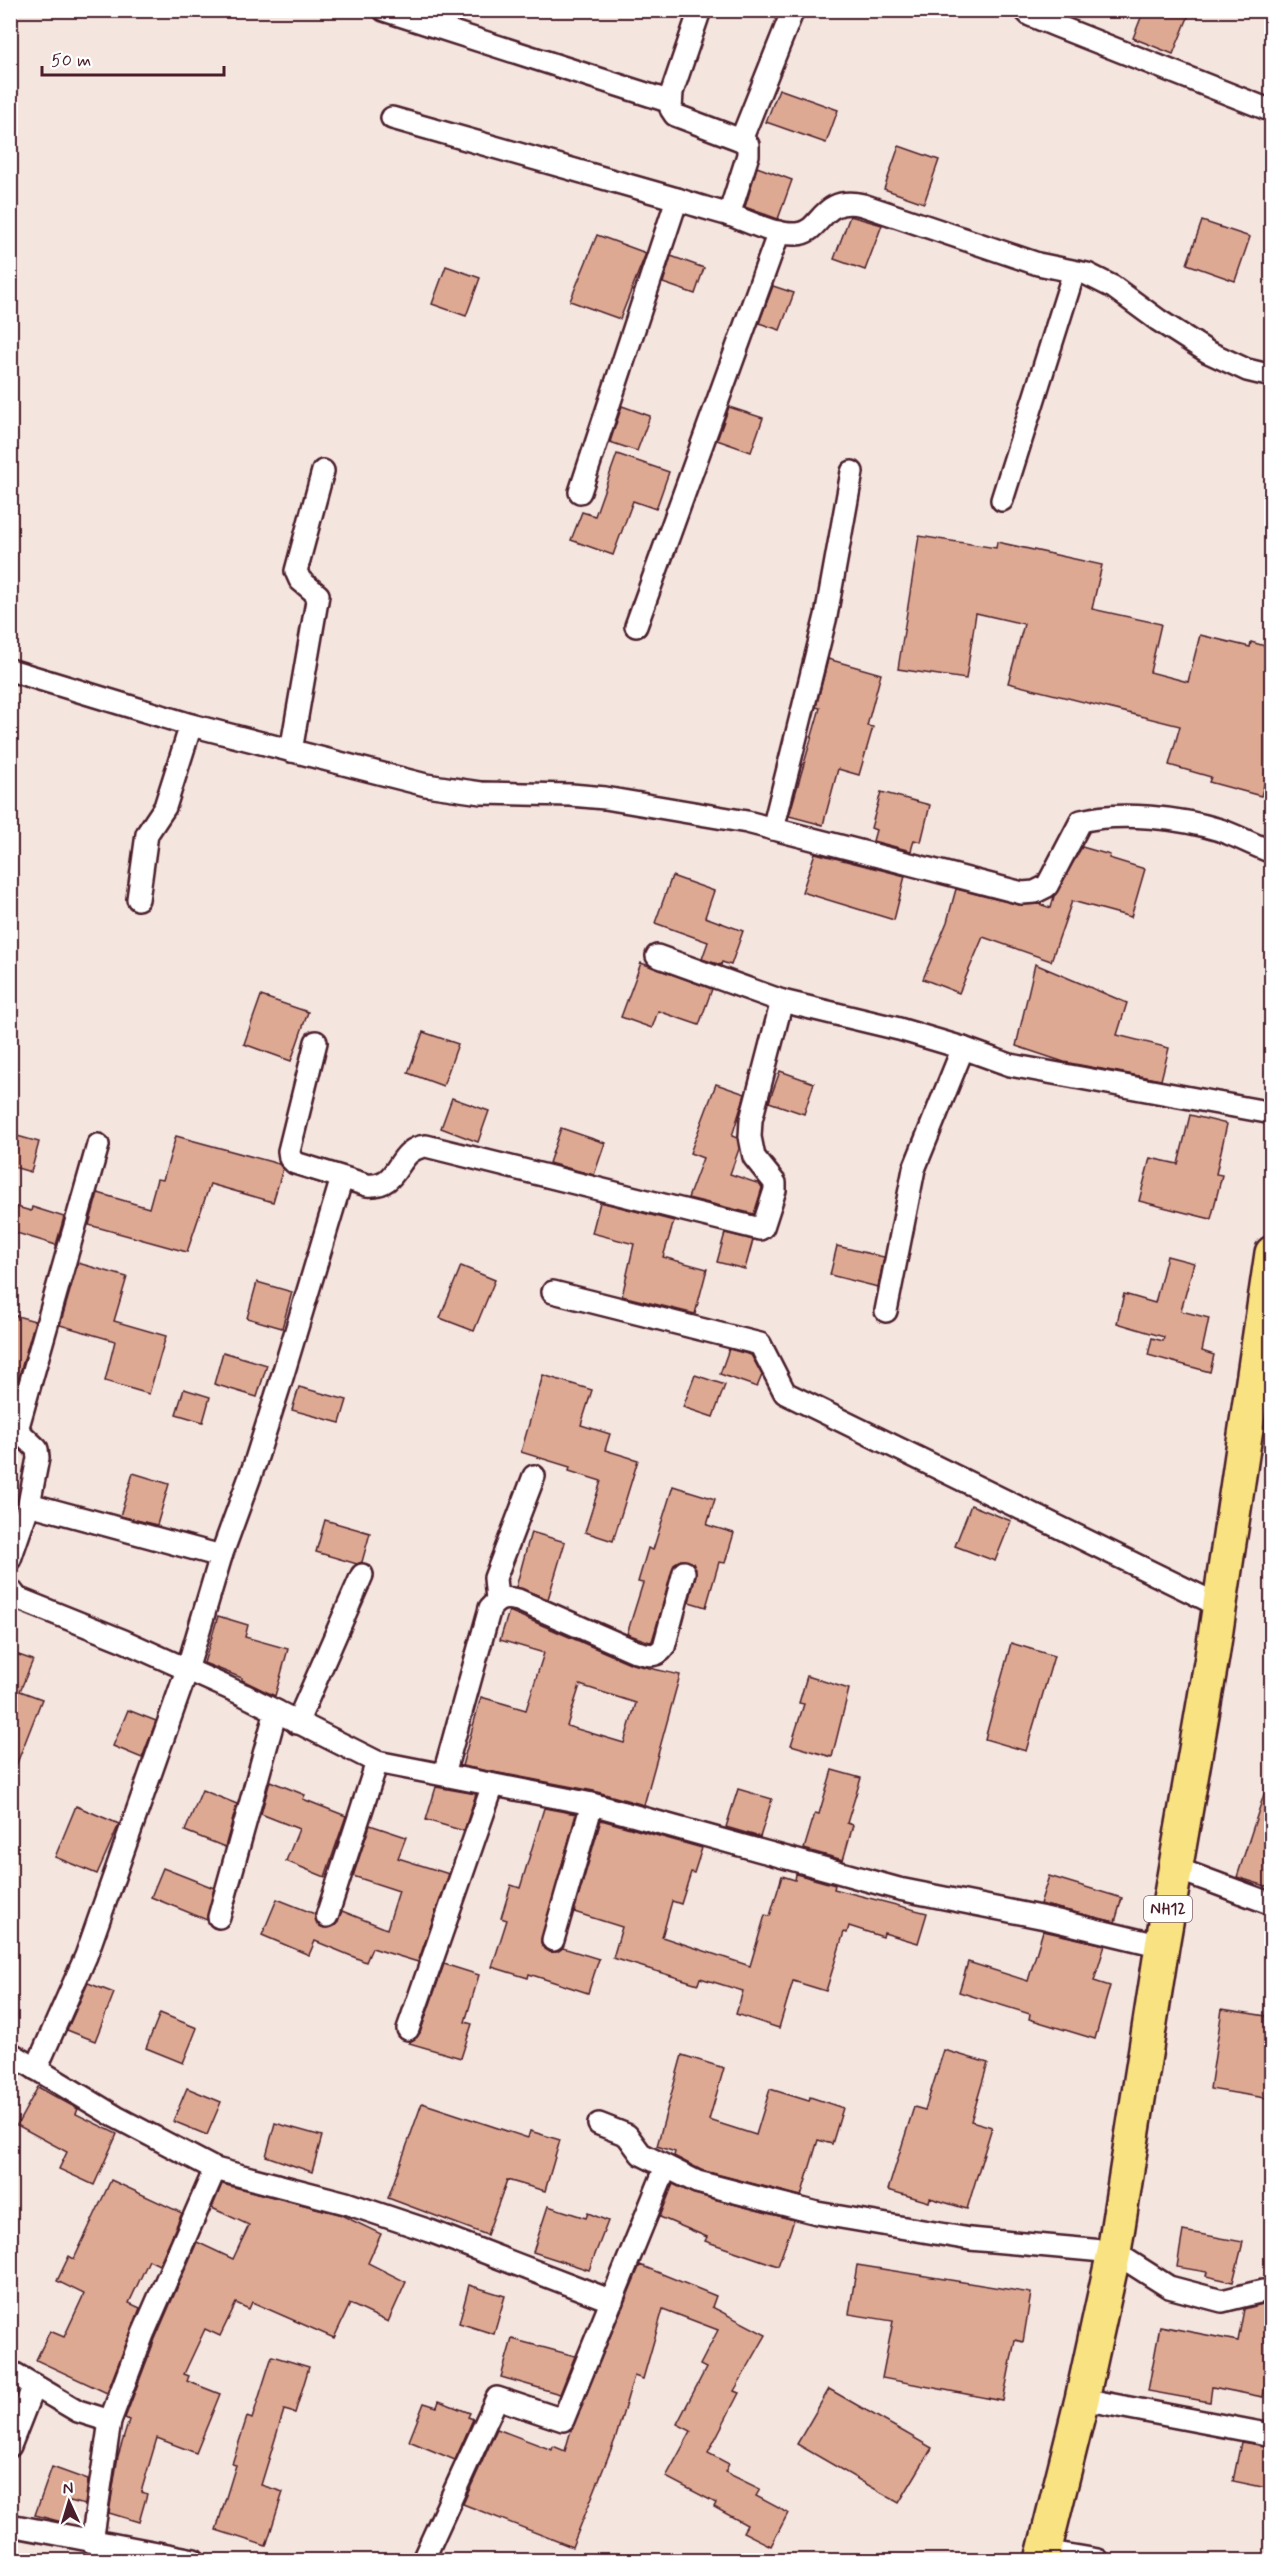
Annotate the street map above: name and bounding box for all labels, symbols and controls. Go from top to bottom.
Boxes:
scale bar [42,39,224,77]
text: 50 m [51,49,91,73]
road number: NH12 [1144,1896,1192,1922]
north arrow [39,2472,99,2532]
text: N [62,2478,74,2499]

